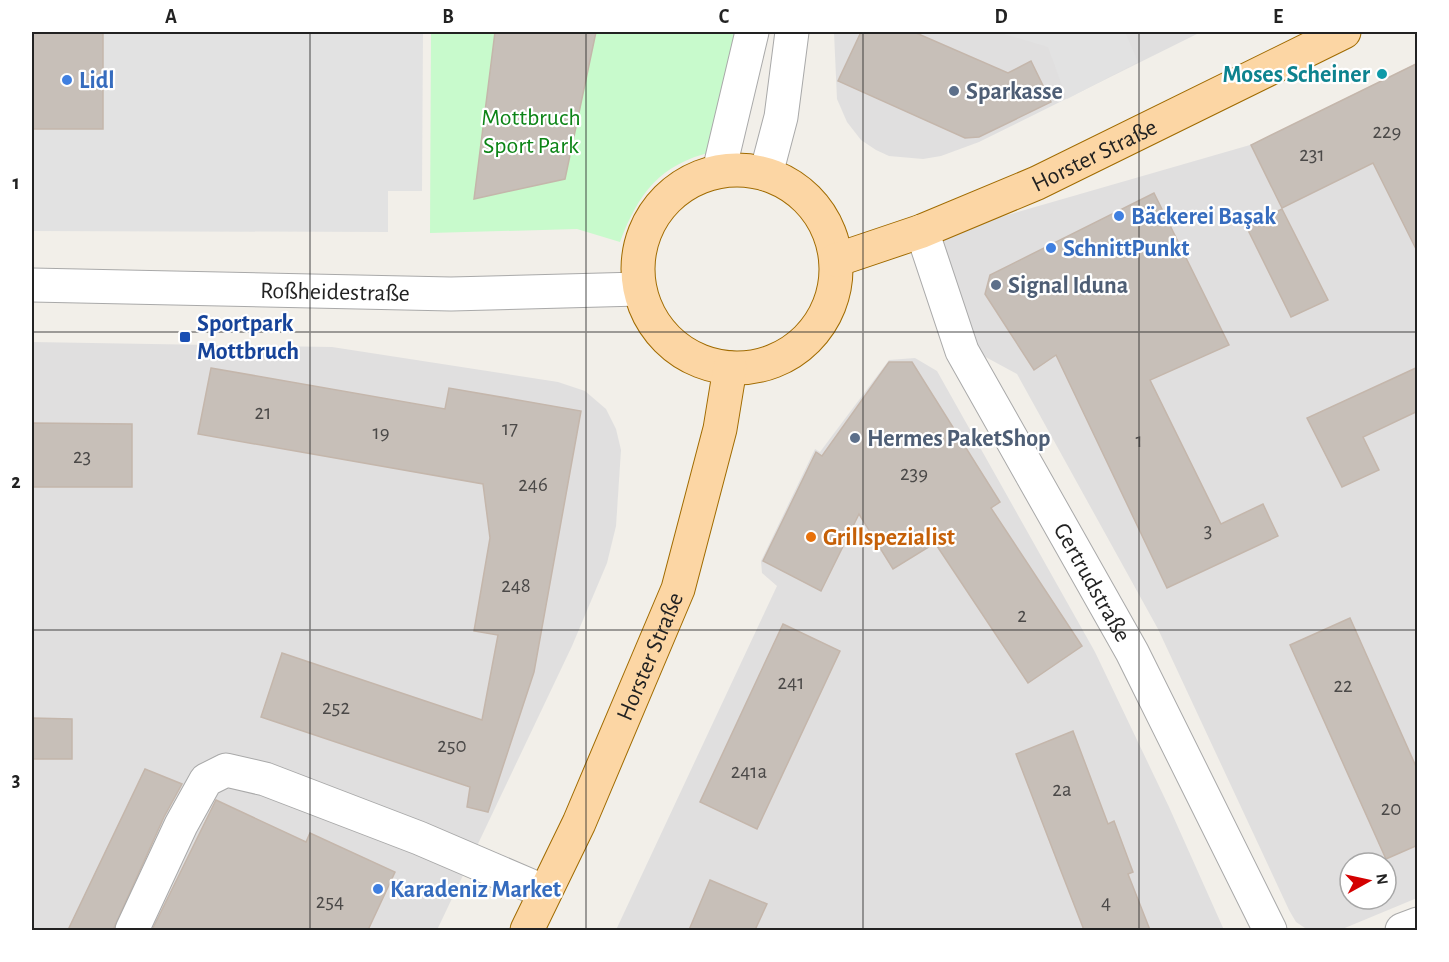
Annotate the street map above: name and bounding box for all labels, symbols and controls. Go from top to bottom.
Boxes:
text: A [165,7,177,27]
text: B [442,7,454,27]
text: C [719,7,730,27]
text: D [994,7,1008,27]
text: E [1273,7,1283,27]
place label: Moses Scheiner [1223,63,1371,87]
marker: Moses Scheiner [1375,67,1389,81]
place label: Lidl [79,69,115,93]
marker: Lidl [60,73,74,87]
place label: Sparkasse [966,80,1063,104]
marker: Sparkasse [947,84,961,98]
park label: Mottbruch Sport Park [481,106,581,158]
street label: Horster Straße [1028,115,1161,197]
house number: 229 [1373,121,1401,142]
house number: 231 [1299,144,1325,165]
text: 1 [12,173,20,193]
place label: Bäckerei Başak [1131,205,1276,229]
marker: Bäckerei Başak [1112,209,1126,223]
place label: SchnittPunkt [1063,237,1189,261]
marker: SchnittPunkt [1044,241,1058,255]
place label: Signal Iduna [1008,274,1128,298]
marker: Signal Iduna [989,278,1003,292]
street label: Roßheidestraße [260,279,410,306]
place label: Sportpark Mottbruch [197,312,299,364]
marker: Sportpark Mottbruch [178,330,192,344]
house number: 21 [255,402,271,423]
house number: 17 [502,418,518,439]
house number: 19 [372,422,390,443]
place label: Hermes PaketShop [867,427,1051,451]
house number: 1 [1135,430,1143,451]
marker: Hermes PaketShop [848,431,862,445]
house number: 23 [73,446,91,467]
house number: 239 [900,463,928,484]
text: 2 [11,472,21,492]
house number: 246 [518,474,548,495]
street label: Gertrudstraße [1049,519,1135,646]
house number: 3 [1204,520,1212,541]
place label: Grillspezialist [823,526,955,550]
marker: Grillspezialist [804,530,818,544]
house number: 248 [501,575,531,596]
street label: Horster Straße [613,589,688,724]
house number: 2 [1017,605,1027,626]
house number: 241 [778,672,804,693]
house number: 22 [1333,675,1353,696]
house number: 252 [322,697,350,718]
house number: 250 [437,735,467,756]
house number: 241a [731,761,768,782]
text: 3 [12,770,20,790]
house number: 2a [1052,779,1072,800]
house number: 20 [1381,798,1401,819]
north arrow [1338,851,1398,911]
text: N [1373,872,1391,886]
place label: Karadeniz Market [390,878,561,902]
marker: Karadeniz Market [371,882,385,896]
house number: 254 [316,891,344,912]
house number: 4 [1101,892,1111,913]

